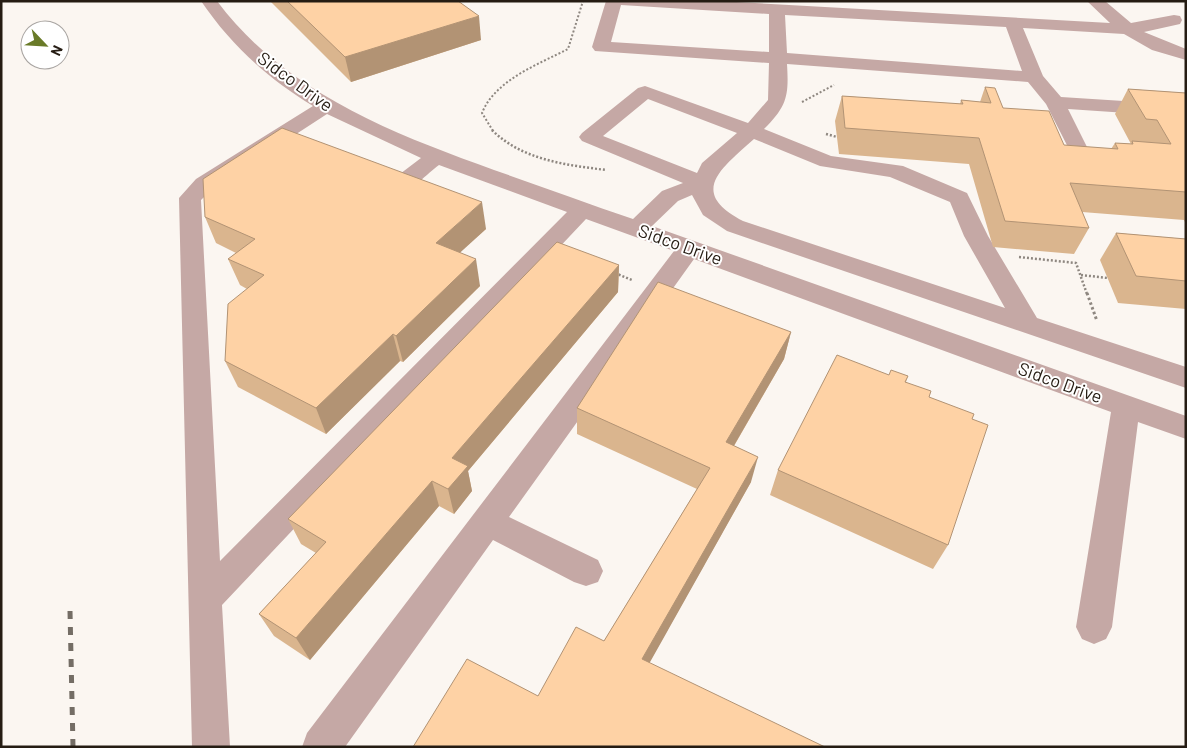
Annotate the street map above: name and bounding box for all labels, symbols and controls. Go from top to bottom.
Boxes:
north arrow [20,20,70,70]
text: N [48,43,67,59]
street label: Sidco Drive [254,47,338,116]
street label: Sidco Drive [635,219,725,269]
street label: Sidco Drive [1015,357,1105,407]

